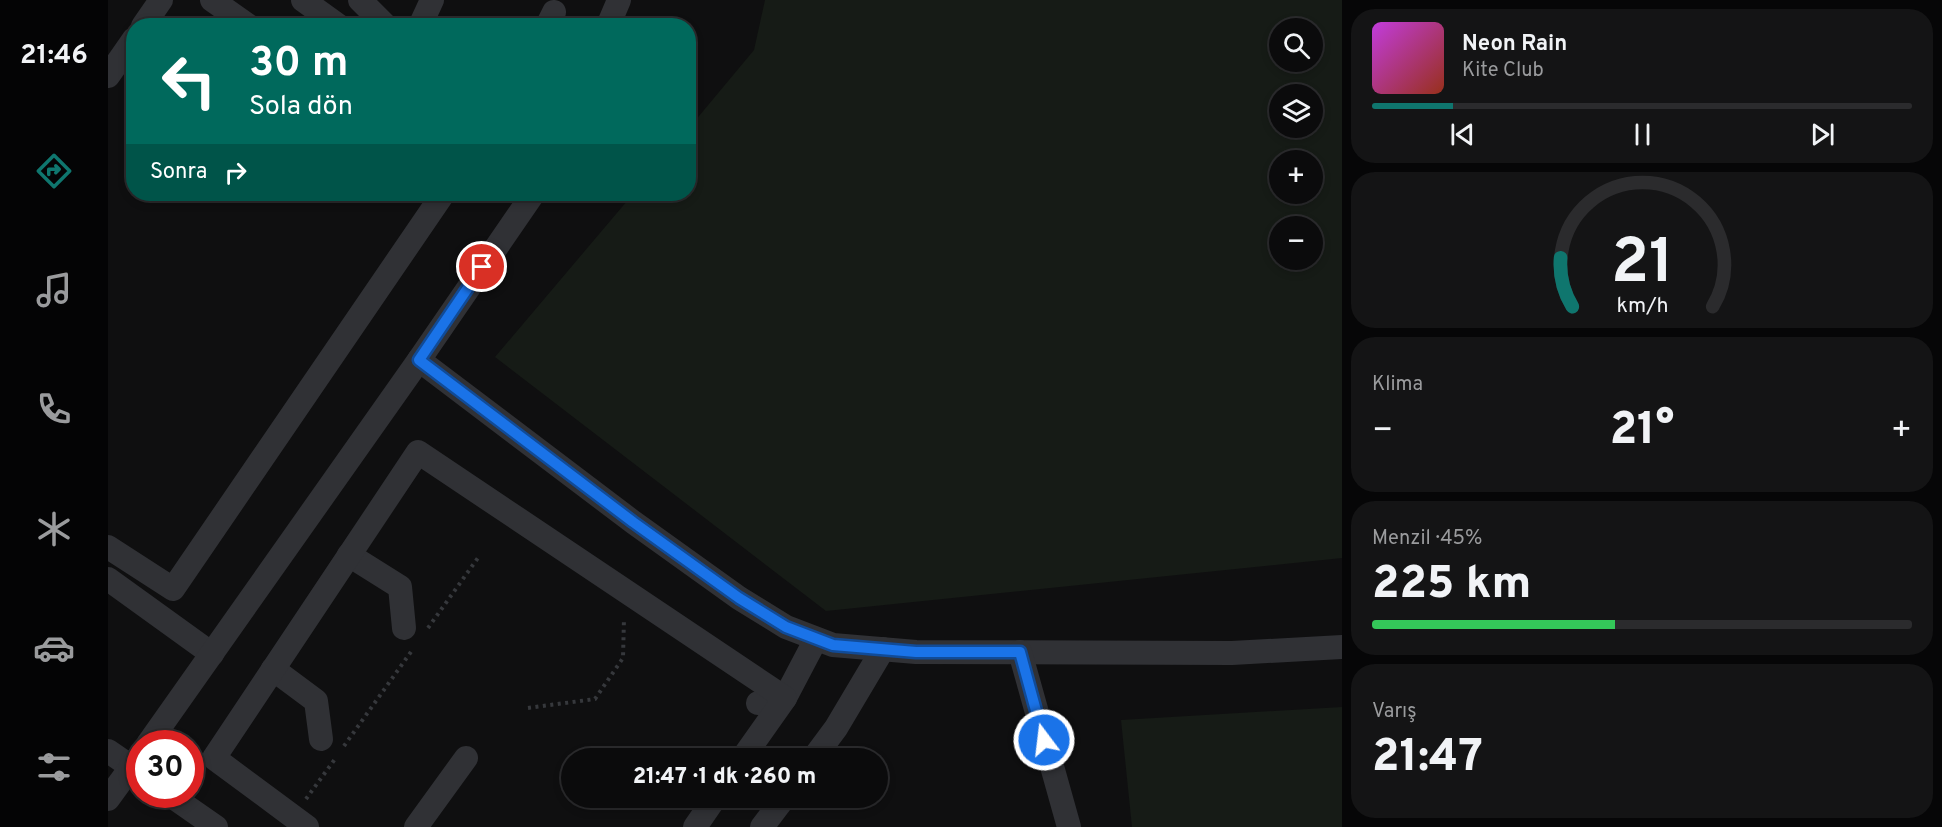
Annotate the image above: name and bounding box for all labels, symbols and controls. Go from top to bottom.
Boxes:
map controls [1269,18,1323,270]
button: search [1269,18,1323,72]
text: Neon Rain [1462,31,1567,58]
text: 30 m [249,38,348,91]
text: 21:46 [20,39,88,73]
icon: left [150,42,228,120]
text: Kite Club [1462,58,1544,84]
button: layers [1269,84,1323,138]
text: Sola dön [249,90,353,124]
icon: previous [1446,118,1479,151]
icon: pause [1626,118,1659,151]
icon: next [1806,118,1839,151]
icon: directions [33,150,75,192]
button: + [1269,150,1323,204]
icon: right [219,156,252,189]
text: Sonra [150,159,207,186]
button: − [1269,216,1323,270]
text: 21 [1610,226,1674,305]
pin [456,241,507,292]
icon: arrive [465,250,498,283]
icon: music [33,269,75,311]
text: km/h [1616,294,1668,321]
text: Klima [1372,372,1423,398]
icon: phone [33,388,75,430]
text: 21° [1610,403,1674,460]
text: − [1372,411,1393,453]
text: + [1891,411,1912,453]
icon: climate [33,508,75,550]
text: Menzil · 45% [1372,526,1482,552]
text: 225 km [1372,557,1531,614]
icon: car [33,627,75,669]
text: Varış [1372,699,1417,725]
position arrow [1012,708,1076,772]
speed limit sign: 30 [126,730,204,808]
text: 21:47 [1372,730,1483,787]
icon: filters [33,746,75,788]
text: 21:47 · 1 dk · 260 m [633,764,816,791]

